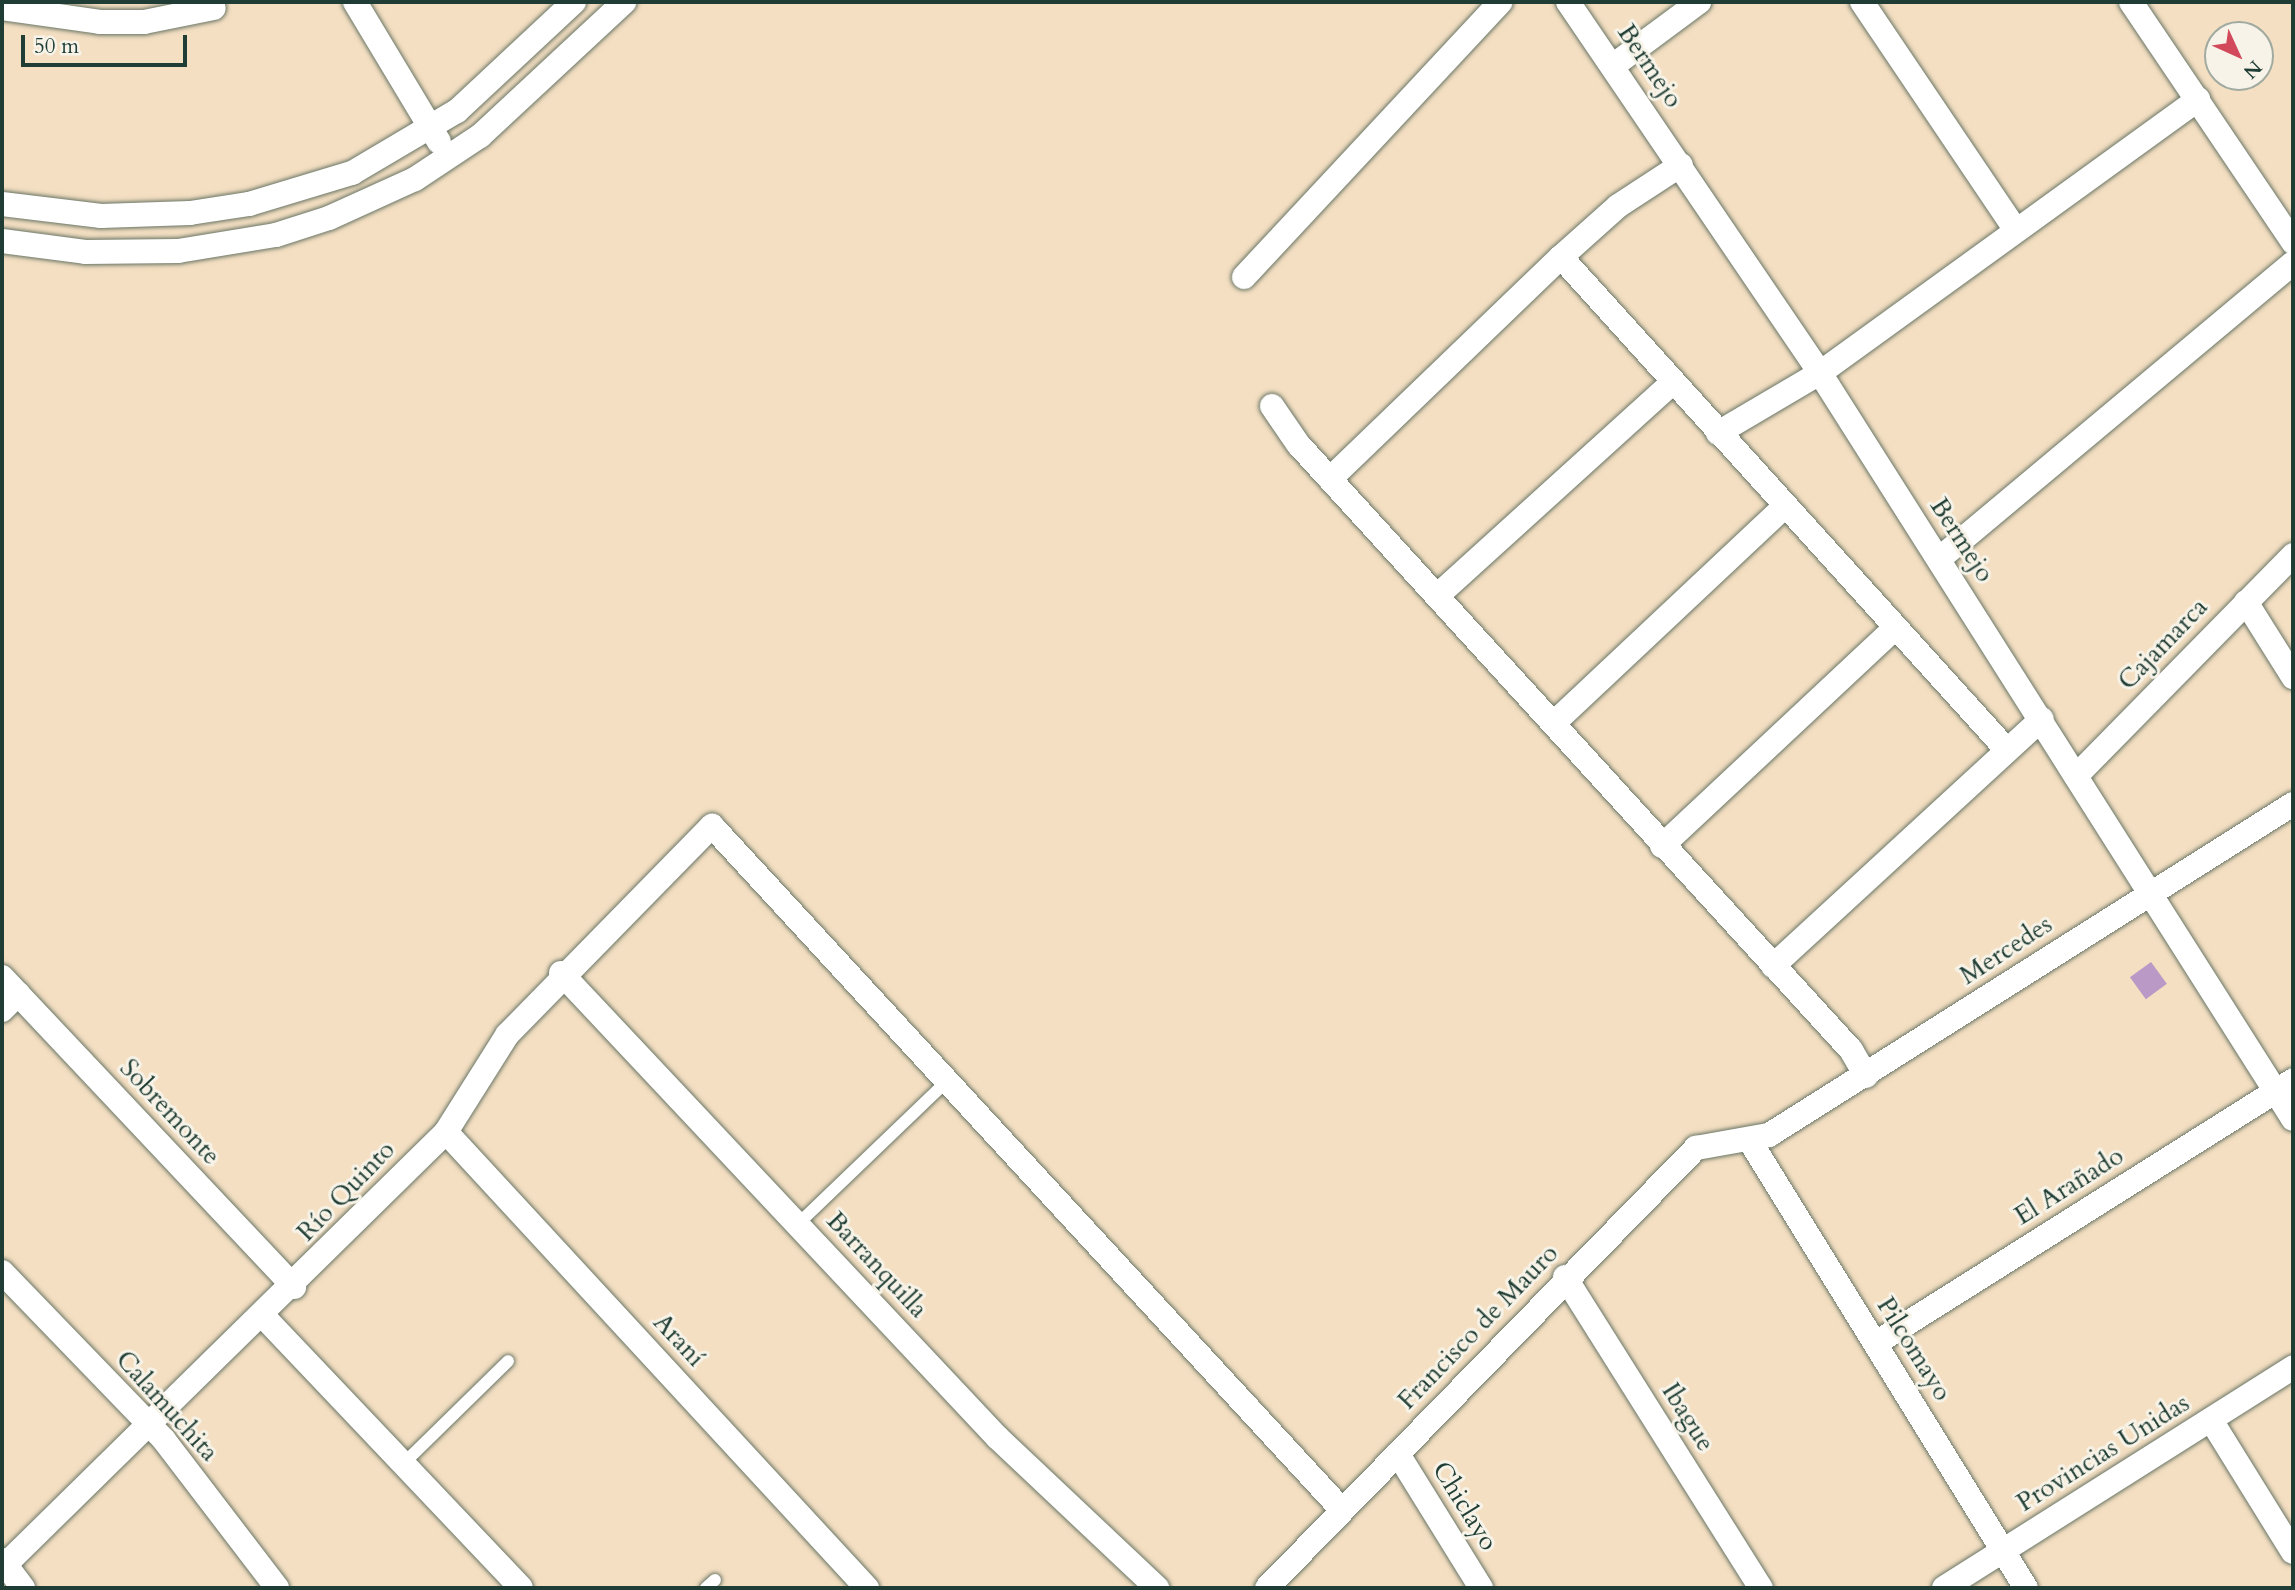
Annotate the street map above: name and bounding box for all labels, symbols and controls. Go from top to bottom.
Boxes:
street label: Bermejo [1611,18,1689,114]
scale bar [24,21,191,65]
north arrow [2204,21,2274,91]
text: 50 m [34,32,79,61]
text: N [2237,54,2267,84]
street label: Bermejo [1923,492,2001,588]
street label: Cajamarca [2112,592,2214,696]
street label: Mercedes [1954,909,2058,991]
street label: Sobremonte [113,1053,227,1171]
street label: Río Quinto [291,1134,401,1248]
street label: El Arañado [2009,1140,2129,1232]
street label: Barranquilla [820,1205,934,1325]
street label: Francisco de Mauro [1391,1238,1565,1416]
street label: Pilcomayo [1870,1291,1958,1407]
street label: Araní [647,1307,711,1373]
street label: Calamuchita [109,1344,225,1468]
street label: Ibague [1655,1377,1721,1457]
street label: Provincias Unidas [2011,1387,2195,1519]
street label: Chiclayo [1426,1456,1504,1556]

